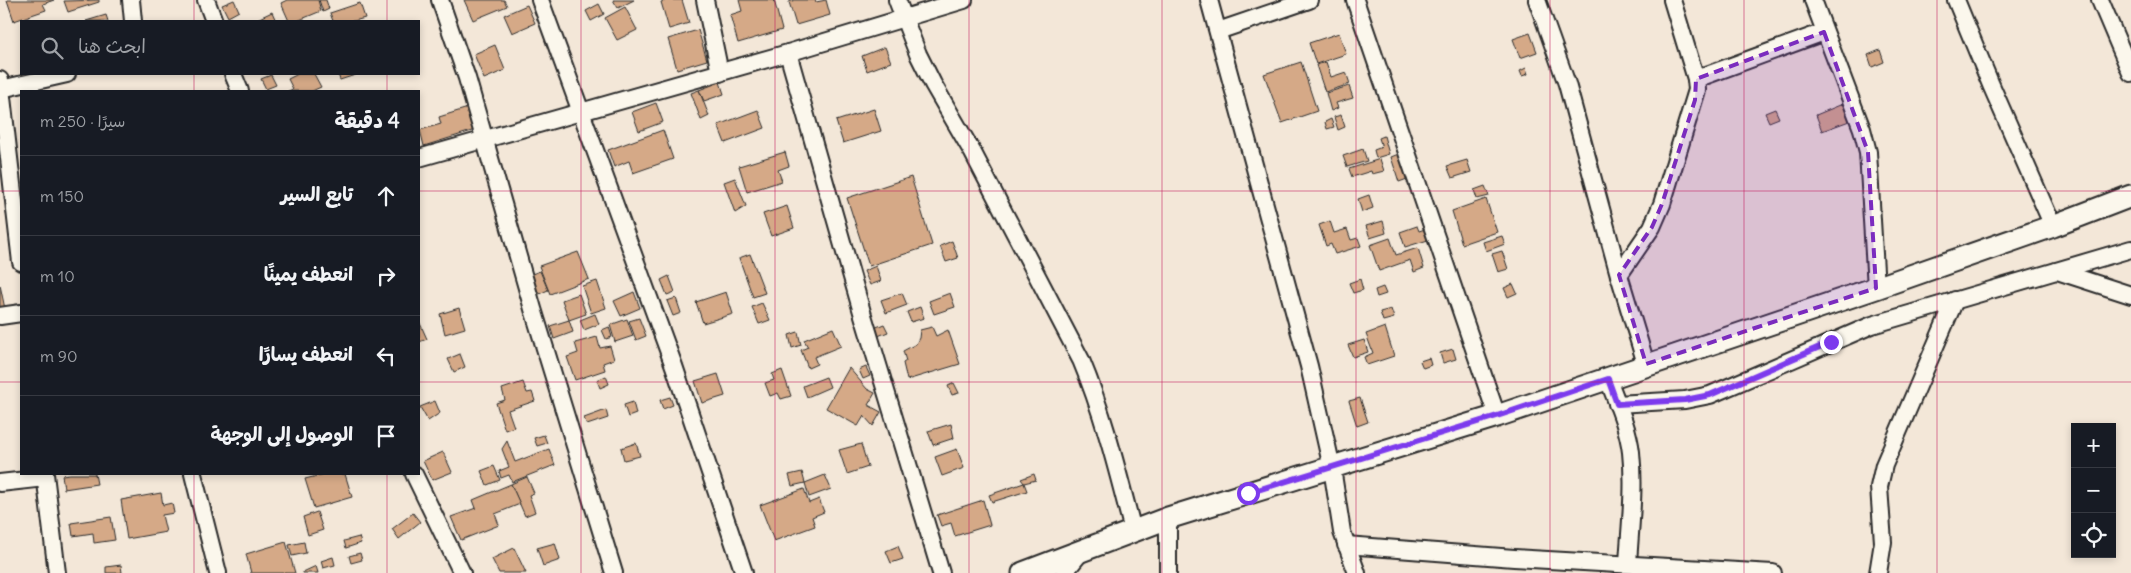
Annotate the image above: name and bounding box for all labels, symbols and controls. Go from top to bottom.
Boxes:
search box [20,20,420,75]
icon: search [38,34,66,62]
text: ابحث هنا [78,34,146,58]
text: 4 دقيقة [334,107,400,134]
text: سيرًا · 250 m [40,111,125,131]
text: تابع السير [281,182,353,206]
icon: ahead [372,182,400,210]
text: 150 m [40,186,84,206]
text: انعطف يمينًا [264,262,353,286]
icon: right [372,262,400,290]
text: 10 m [40,266,75,286]
route end [1820,331,1843,354]
text: انعطف يسارًا [259,342,353,366]
icon: left [372,342,400,370]
text: 90 m [40,346,78,366]
text: الوصول إلى الوجهة [210,422,353,446]
icon: arrive [372,422,400,450]
map controls [2071,423,2116,558]
button: + [2071,423,2116,468]
button: − [2071,468,2116,513]
route start [1237,482,1260,505]
button: locate [2071,513,2116,558]

